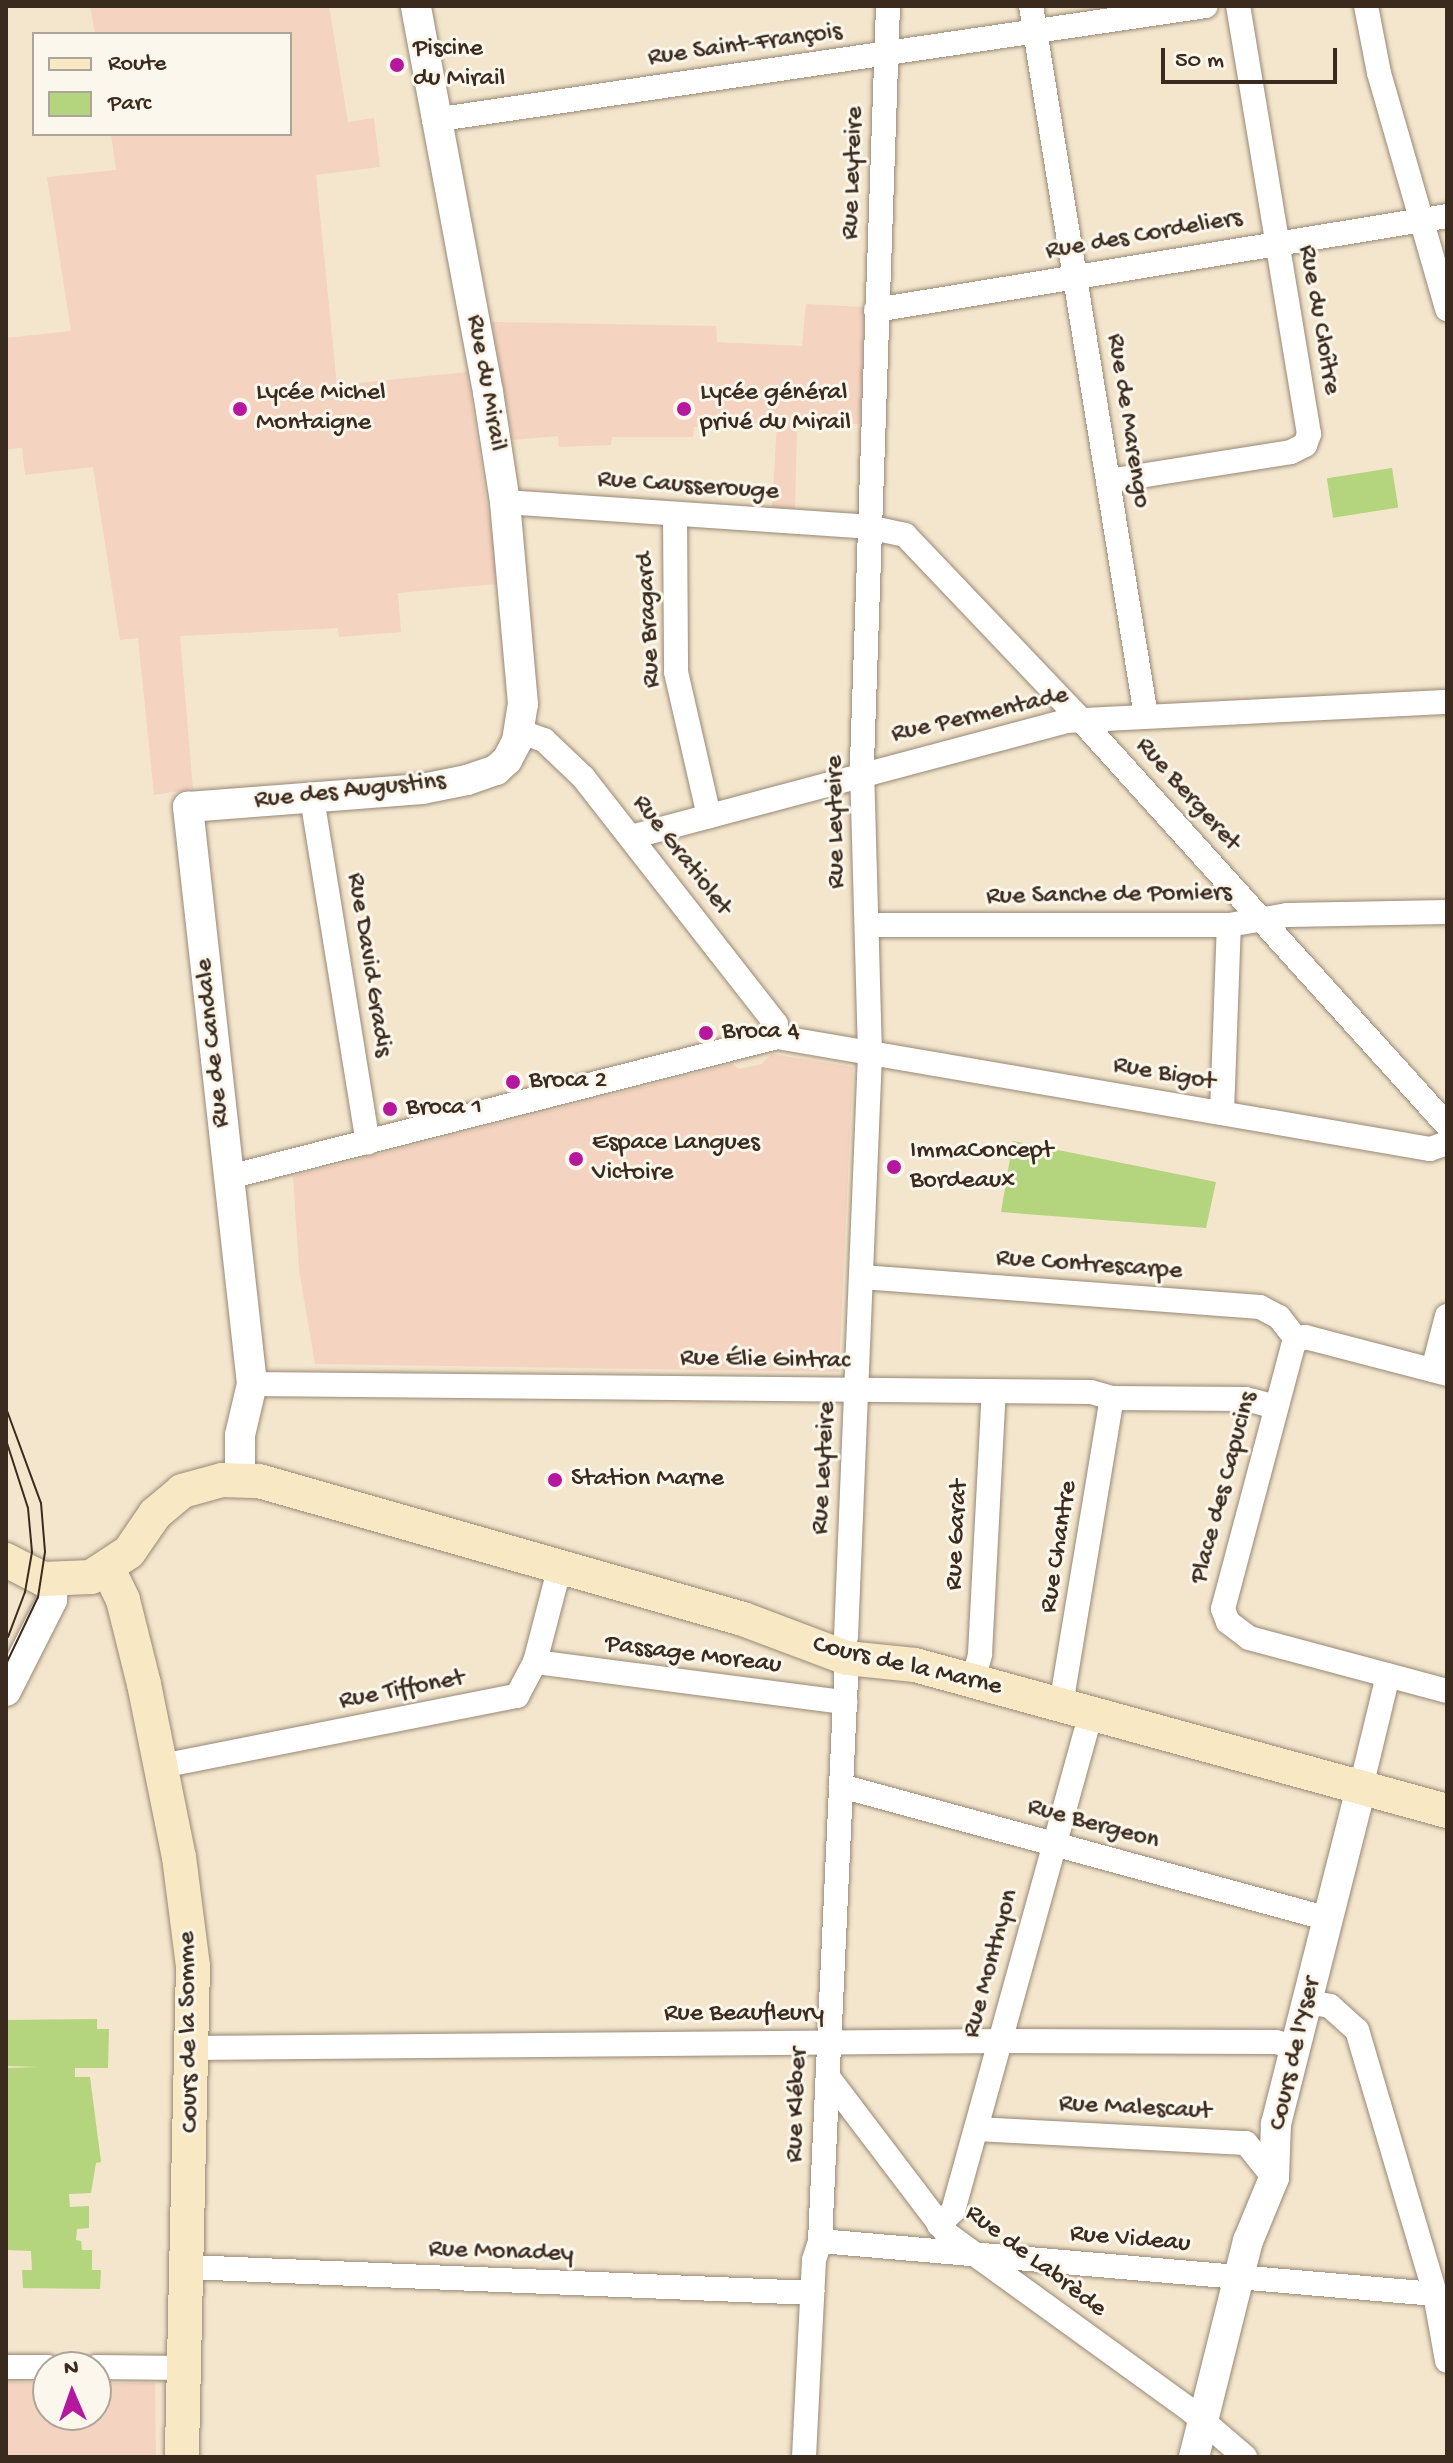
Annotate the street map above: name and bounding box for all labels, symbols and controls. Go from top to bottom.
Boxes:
street label: Rue Saint-François [646,17,844,75]
legend [32,32,292,136]
scale bar [1165,32,1341,82]
place label: Piscine du Mirail [413,34,505,96]
text: 50 m [1175,47,1224,76]
text: Route [108,50,166,79]
marker: Piscine du Mirail [388,56,406,74]
text: Parc [108,90,151,119]
street label: Rue Leyteire [836,106,872,240]
street label: Rue des Cordeliers [1043,203,1245,269]
street label: Rue du Cloître [1290,243,1346,397]
street label: Rue du Mirail [458,313,512,453]
street label: Rue de Marengo [1098,332,1156,510]
place label: Lycée Michel Montaigne [256,378,386,440]
place label: Lycée général privé du Mirail [700,378,851,440]
marker: Lycée Michel Montaigne [231,400,249,418]
marker: Lycée général privé du Mirail [675,400,693,418]
street label: Rue Causserouge [596,465,780,509]
street label: Rue Bragard [631,551,669,689]
street label: Rue Permentade [889,681,1071,751]
street label: Rue Bergeret [1128,732,1246,858]
street label: Rue Leyteire [820,755,854,889]
street label: Rue des Augustins [253,766,447,818]
street label: Rue Gratiolet [624,789,738,923]
street label: Rue David Gradis [338,871,398,1059]
street label: Rue Sanche de Pomiers [986,878,1232,914]
street label: Rue de Candale [190,957,238,1129]
place label: Broca 4 [722,1017,800,1049]
marker: Broca 4 [697,1024,715,1042]
street label: Rue Bigot [1110,1051,1218,1099]
place label: Broca 2 [529,1066,607,1098]
marker: Broca 2 [504,1073,522,1091]
place label: Broca 1 [406,1093,482,1125]
marker: Broca 1 [381,1100,399,1118]
place label: Espace Langues Victoire [592,1128,760,1190]
place label: ImmaConcept Bordeaux [910,1136,1053,1198]
marker: Espace Langues Victoire [567,1150,585,1168]
marker: ImmaConcept Bordeaux [885,1158,903,1176]
street label: Rue Contrescarpe [995,1244,1183,1288]
street label: Rue Élie Gintrac [680,1344,850,1378]
street label: Place des Capucins [1184,1389,1266,1587]
street label: Rue Leyteire [806,1401,844,1535]
place label: Station Marne [571,1464,724,1496]
marker: Station Marne [546,1471,564,1489]
street label: Rue Garat [940,1479,976,1591]
street label: Rue Chantre [1034,1479,1086,1615]
street label: Passage Moreau [603,1630,783,1682]
street label: Cours de la Marne [809,1630,1005,1704]
street label: Rue Tiffonet [337,1664,467,1718]
street label: Rue Bergeon [1024,1792,1162,1858]
street label: Rue Monthyon [957,1886,1027,2042]
street label: Cours de la Somme [173,1931,207,2133]
street label: Cours de l'Yser [1263,1974,1329,2134]
street label: Rue Beaufleury [664,1999,824,2031]
street label: Rue Kléber [780,2047,816,2163]
street label: Rue Malescaut [1058,2089,1212,2129]
street label: Rue de Labrède [958,2199,1112,2325]
street label: Rue Videau [1068,2219,1192,2261]
street label: Rue Monadey [428,2235,574,2271]
north arrow [32,2351,112,2431]
text: N [64,2356,79,2382]

